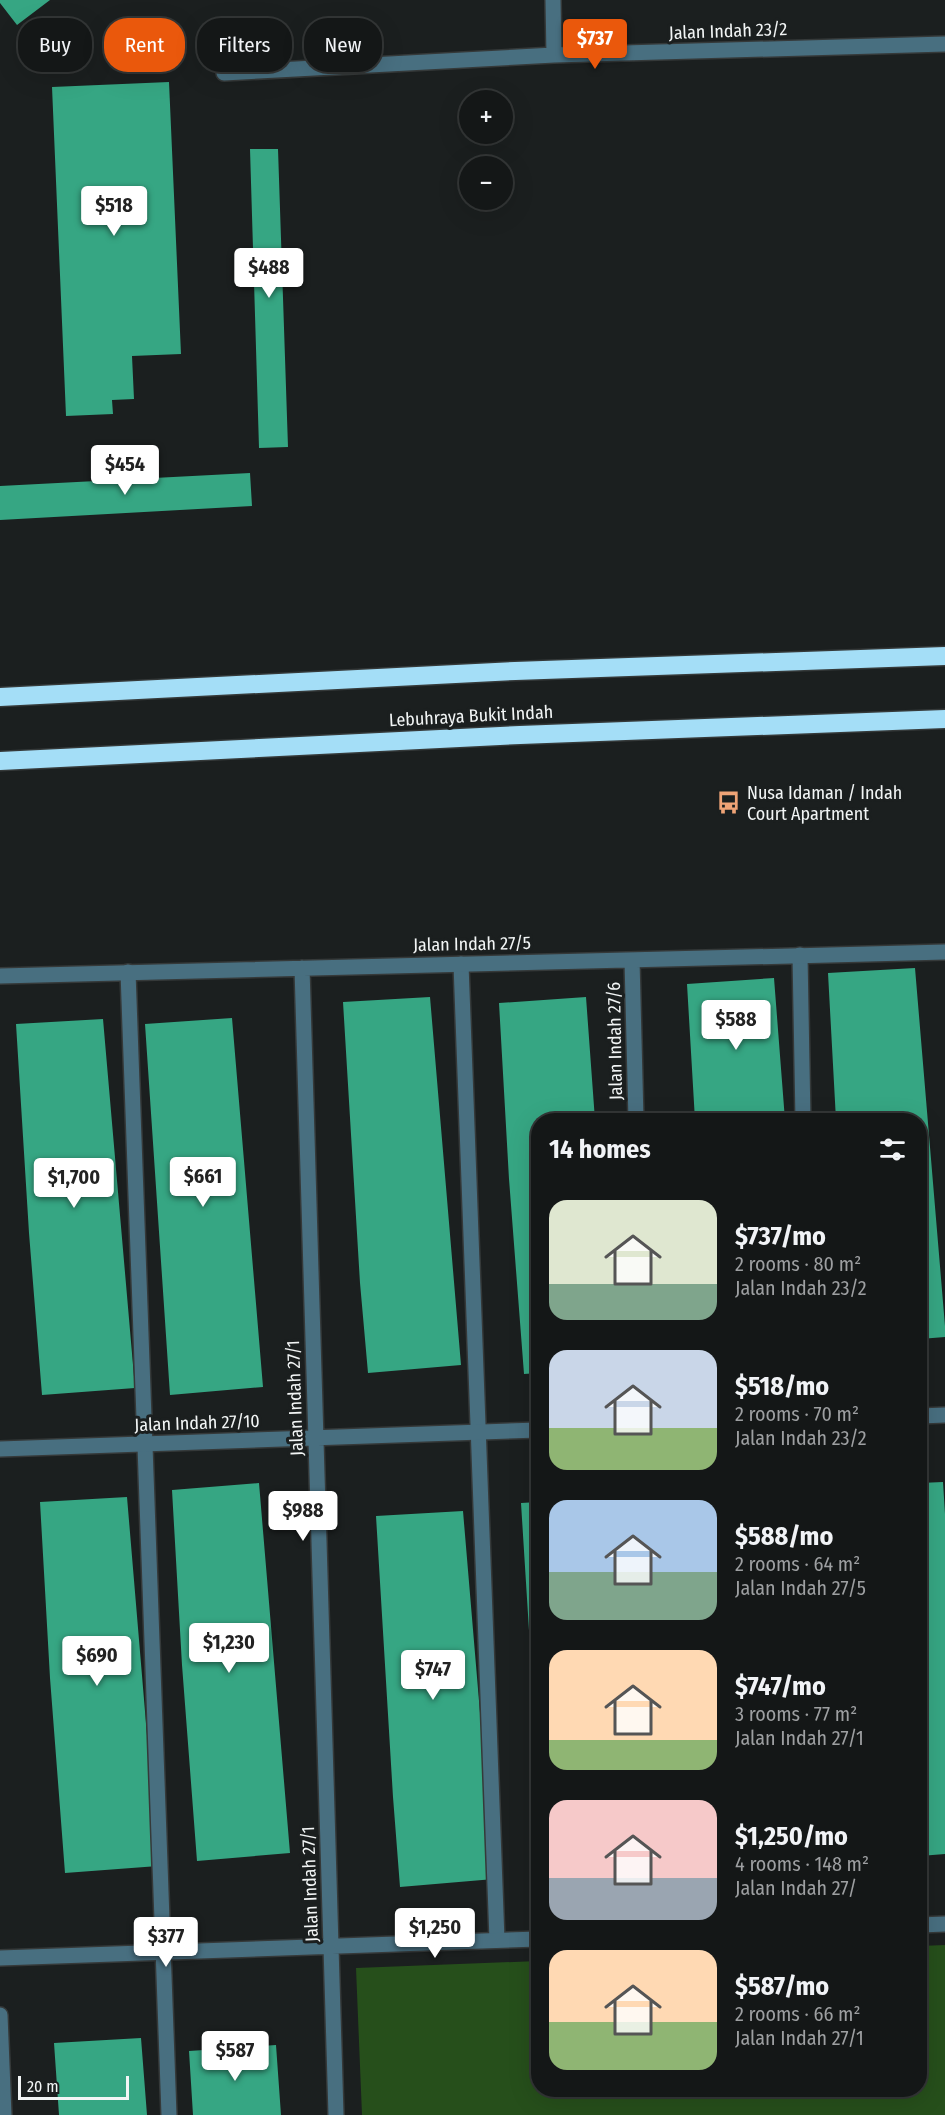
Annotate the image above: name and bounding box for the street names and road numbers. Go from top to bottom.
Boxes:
street label: Jalan Indah 23/2 [668,18,788,44]
street label: Lebuhraya Bukit Indah [388,701,554,731]
street label: Jalan Indah 27/5 [413,932,531,956]
street label: Jalan Indah 27/6 [603,982,627,1100]
street label: Jalan Indah 27/1 [282,1340,308,1456]
street label: Jalan Indah 27/10 [134,1410,260,1436]
street label: Jalan Indah 27/1 [297,1826,323,1942]

